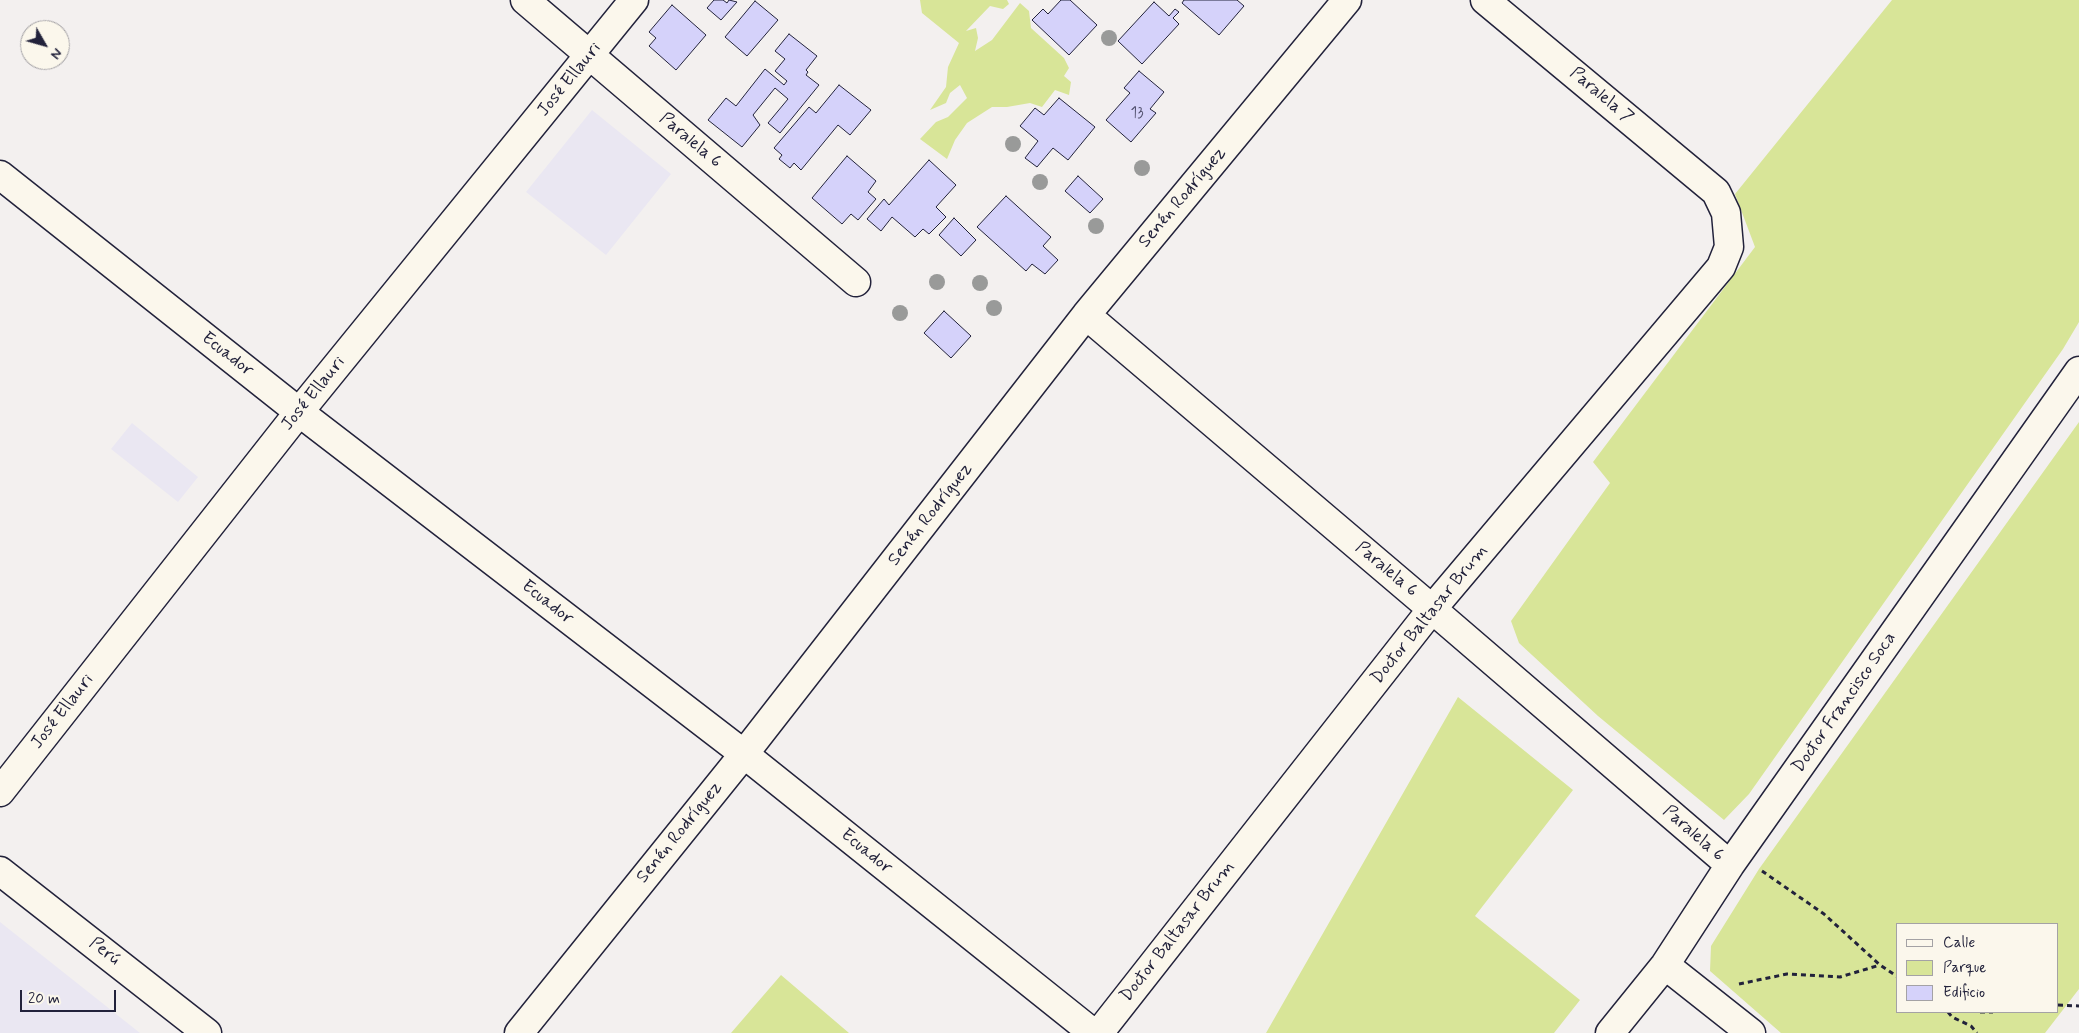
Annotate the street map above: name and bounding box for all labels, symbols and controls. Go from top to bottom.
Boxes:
north arrow [20,20,70,70]
street label: José Ellauri [534,39,606,121]
text: N [46,44,66,63]
street label: Paralela 7 [1565,63,1637,129]
house number: 13 [1130,105,1144,123]
street label: Paralela 6 [654,109,726,173]
street label: Senén Rodríguez [1135,143,1231,253]
street label: Ecuador [197,328,257,382]
street label: José Ellauri [278,353,350,435]
street label: Senén Rodríguez [884,459,978,571]
street label: Paralela 6 [1350,538,1422,602]
street label: Doctor Baltasar Brum [1367,541,1493,689]
street label: Ecuador [517,576,577,630]
street label: Doctor Francisco Soca [1788,629,1902,777]
street label: José Ellauri [27,670,99,754]
street label: Senén Rodríguez [632,778,728,888]
street label: Paralela 6 [1658,801,1728,867]
street label: Ecuador [836,825,896,879]
street label: Doctor Baltasar Brum [1116,857,1240,1007]
legend [1896,923,2059,1013]
street label: Perú [84,933,124,971]
text: Calle [1943,933,1975,953]
text: Parque [1943,958,1986,978]
scale bar [22,980,119,1012]
text: Edificio [1943,983,1985,1003]
text: 20 m [28,989,60,1009]

